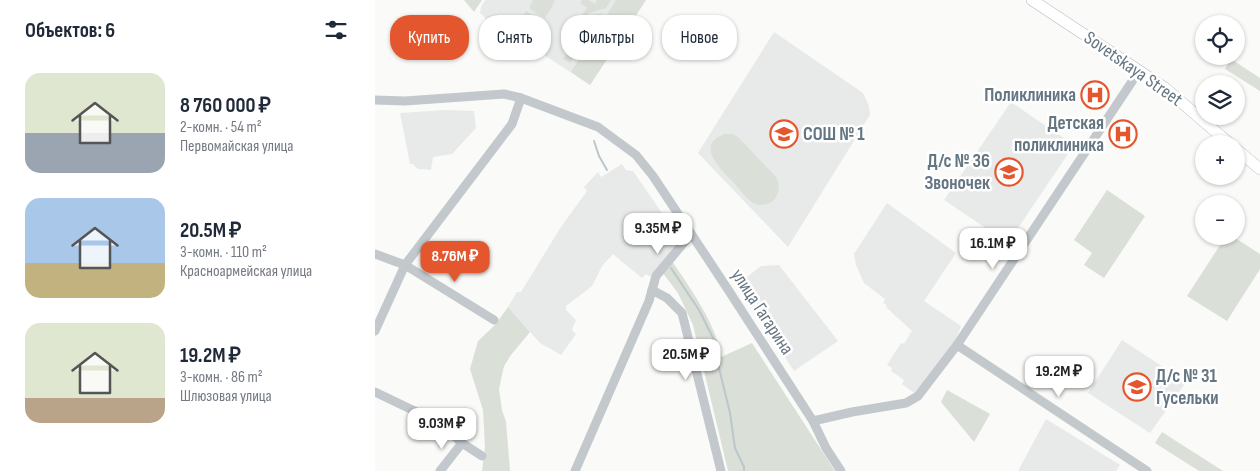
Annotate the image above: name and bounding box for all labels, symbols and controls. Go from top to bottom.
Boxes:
chip: Купить [390,15,469,60]
chip: Снять [479,15,551,60]
chip: Фильтры [561,15,652,60]
chip: Новое [662,15,737,60]
map controls [1195,15,1245,245]
button: locate [1195,15,1245,65]
icon: filters [322,16,350,44]
text: Объектов: 6 [25,18,115,43]
street label: Sovetskaya Street [1079,27,1187,112]
button: layers [1195,75,1245,125]
hospital icon: Поликлиника [1080,80,1110,110]
place label: Поликлиника [984,84,1076,107]
icon: home [65,93,125,153]
text: 8 760 000 ₽ [180,93,271,118]
place label: Детская поликлиника [1014,112,1104,157]
text: 2-комн. · 54 m² [180,118,262,137]
school or university icon: СОШ № 1 [769,119,799,149]
hospital icon: Детская поликлиника [1108,119,1138,149]
place label: СОШ № 1 [803,123,865,146]
button: + [1195,135,1245,185]
text: Первомайская улица [180,137,294,156]
place label: Д/с № 36 Звоночек [924,150,990,195]
school or university icon: Д/с № 36 Звоночек [994,157,1024,187]
button: − [1195,195,1245,245]
pin: 9.35M ₽ [612,212,704,255]
icon: home [65,218,125,278]
text: 20.5M ₽ [180,218,242,243]
text: 9.35M ₽ [634,219,682,238]
pin: 16.1M ₽ [947,228,1039,270]
text: 16.1M ₽ [970,234,1016,253]
pin: 8.76M ₽ [409,240,501,283]
text: 3-комн. · 110 m² [180,243,267,262]
text: 8.76M ₽ [432,247,478,266]
text: Красноармейская улица [180,262,312,281]
street label: улица Гагарина [726,265,798,359]
pin: 20.5M ₽ [640,338,732,381]
icon: home [65,343,125,403]
text: 19.2M ₽ [180,343,241,368]
text: 20.5M ₽ [663,345,709,364]
pin: 19.2M ₽ [1013,356,1105,398]
text: 19.2M ₽ [1036,362,1082,381]
place label: Д/с № 31 Гусельки [1156,365,1219,410]
text: 3-комн. · 86 m² [180,368,263,387]
school or university icon: Д/с № 31 Гусельки [1122,372,1152,402]
text: Шлюзовая улица [180,387,272,406]
pin: 9.03M ₽ [396,408,488,450]
text: 9.03M ₽ [418,414,466,433]

